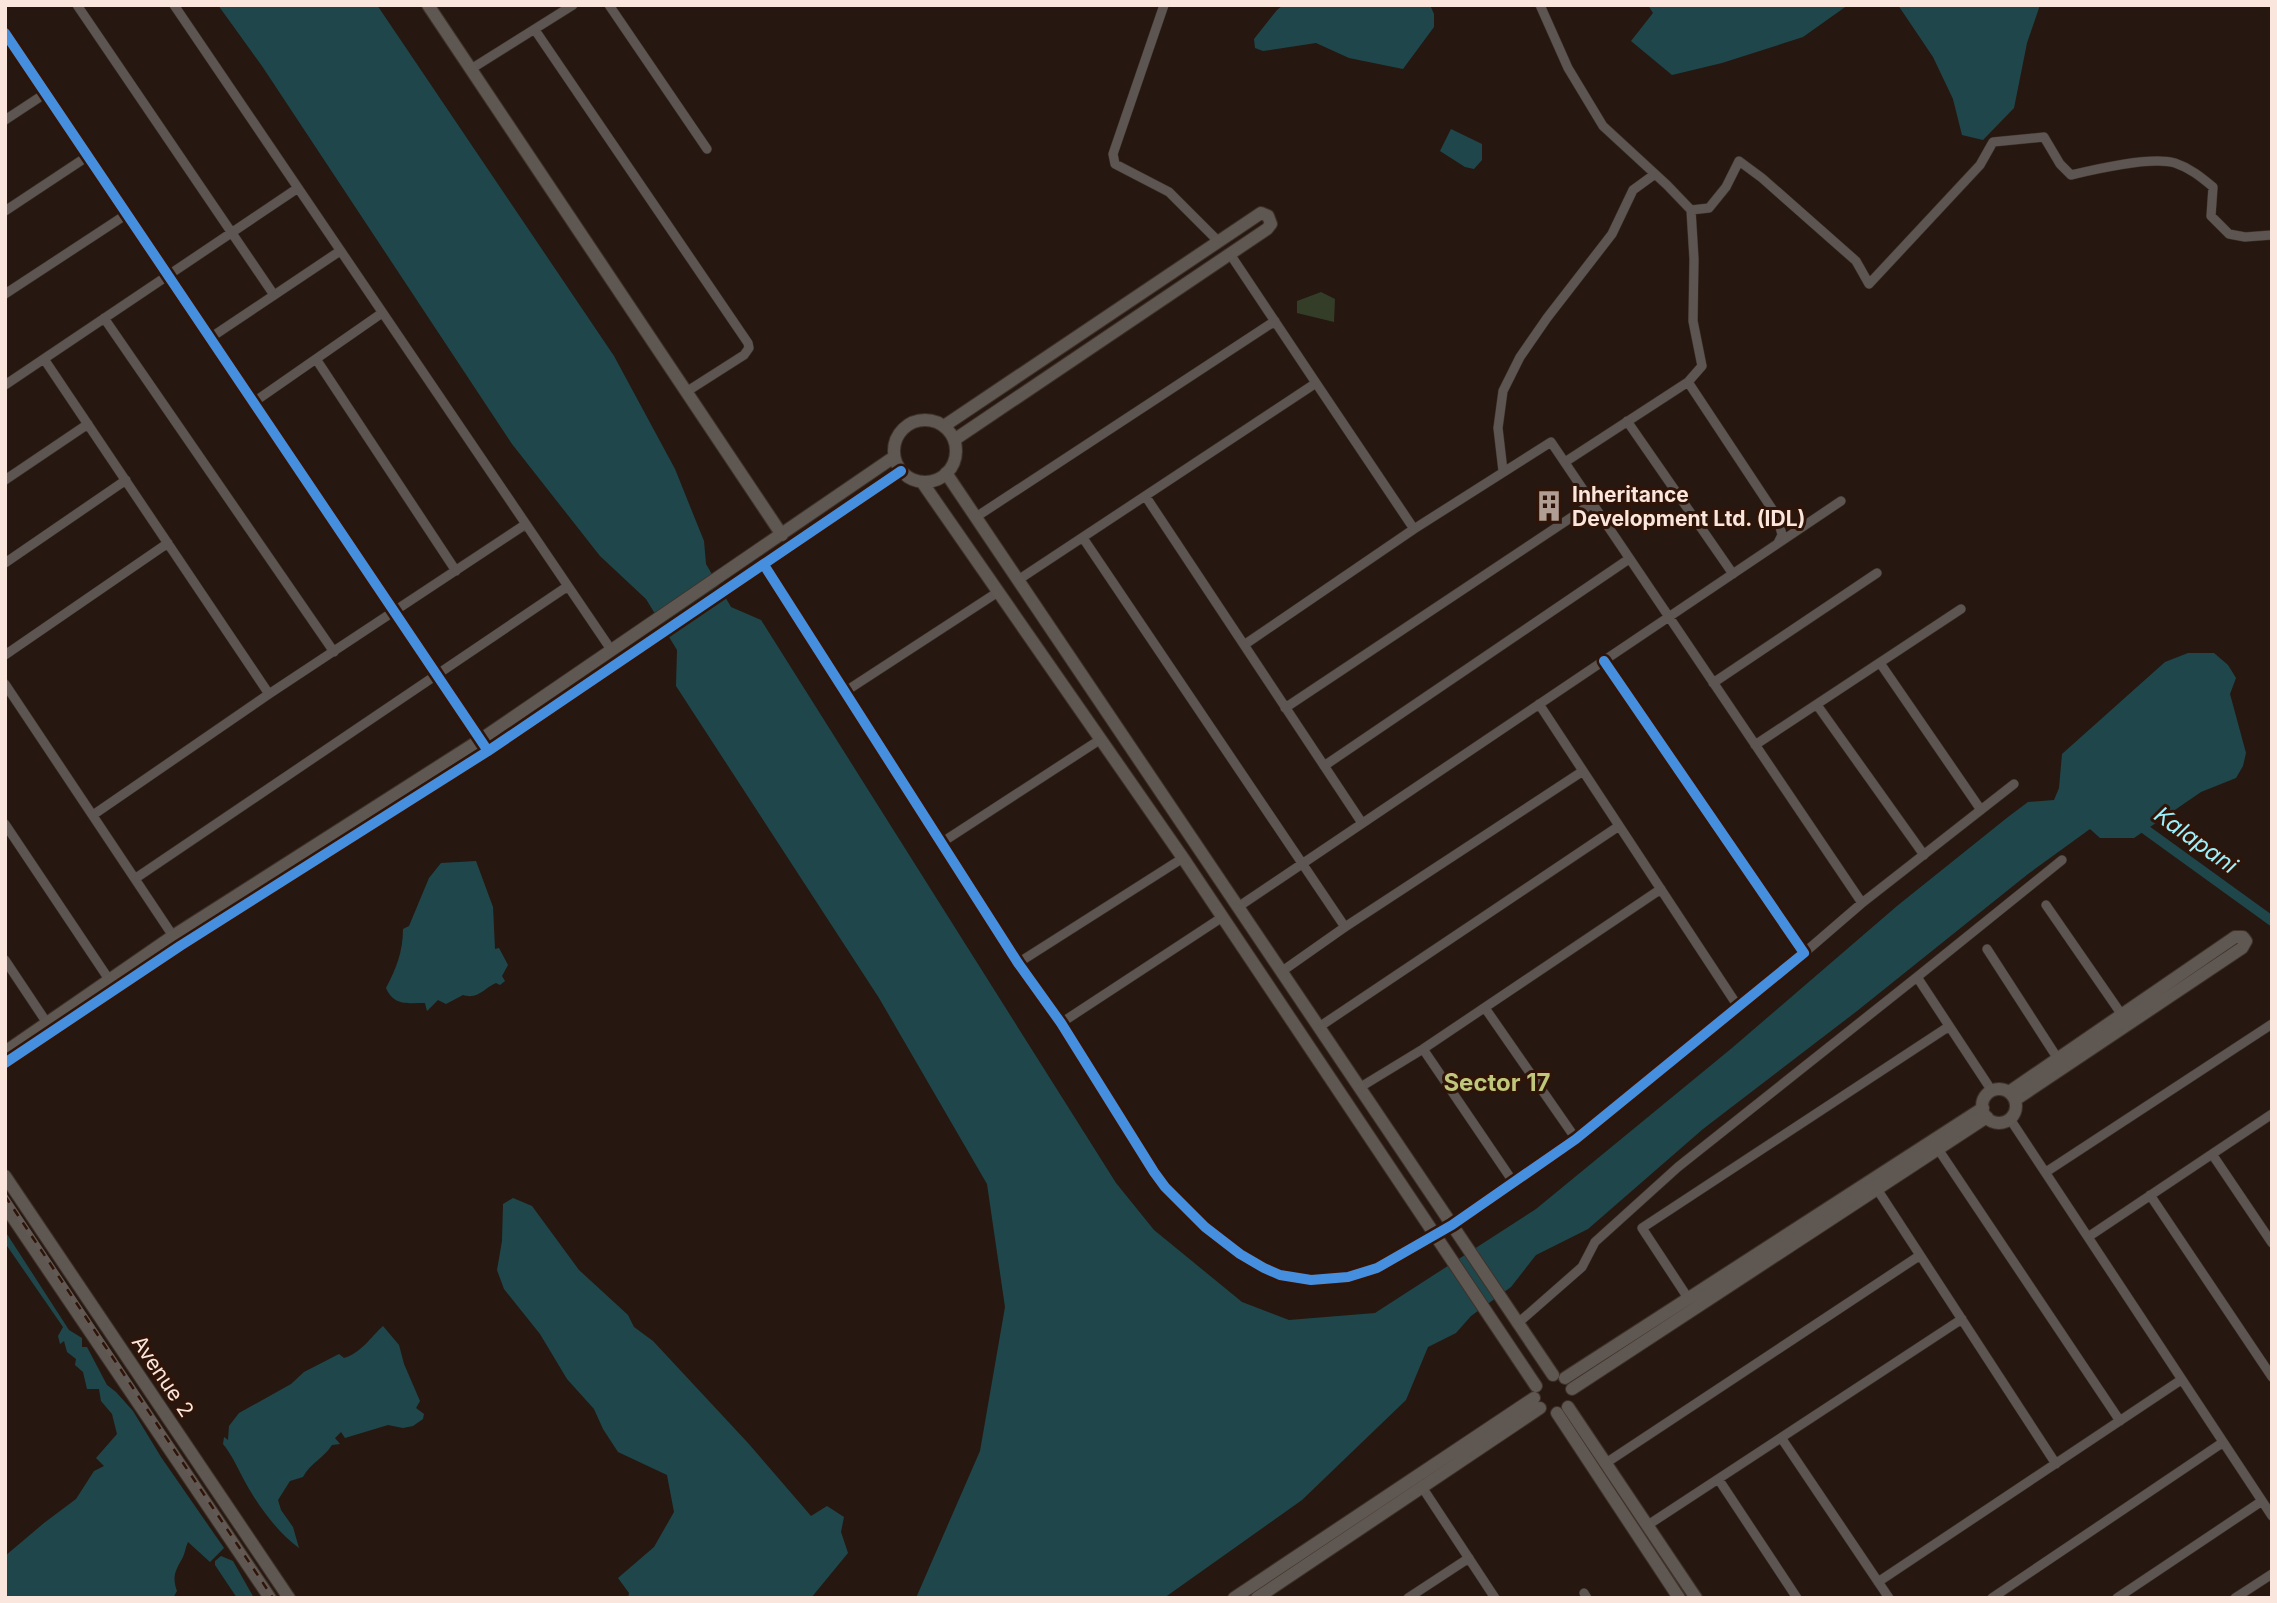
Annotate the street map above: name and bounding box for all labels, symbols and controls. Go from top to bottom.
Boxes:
place label: Inheritance Development Ltd. (IDL) [1572,482,1805,531]
building icon: Inheritance Development Ltd. (IDL) [1532,489,1566,523]
water label: Kalapani [2149,801,2243,880]
district label: Sector 17 [1443,1068,1551,1097]
street label: Avenue 2 [127,1331,199,1421]

